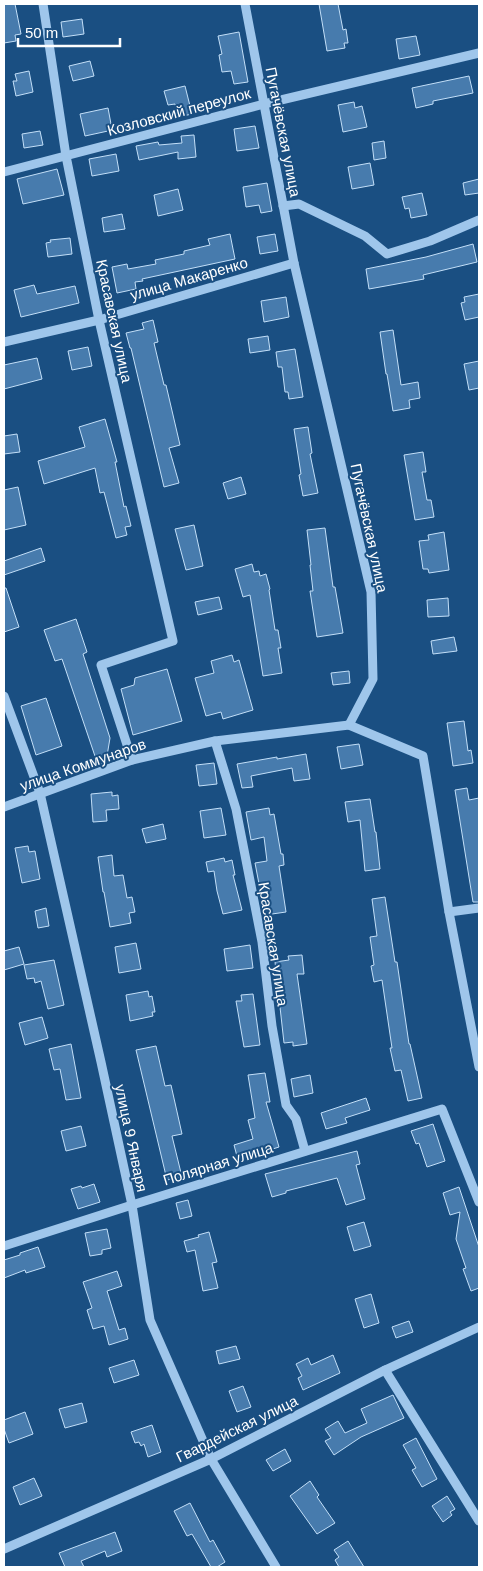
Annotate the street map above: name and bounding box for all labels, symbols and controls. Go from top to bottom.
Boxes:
scale bar [18,15,120,47]
text: 50 m [25,24,58,41]
street label: Пугачёвская улица [263,66,305,199]
street label: Козловский переулок [105,84,253,139]
street label: улица Макаренко [128,254,250,303]
street label: Красавская улица [93,258,136,385]
street label: Пугачёвская улица [347,462,392,595]
street label: улица Коммунаров [18,735,148,794]
street label: Красавская улица [255,881,292,1008]
street label: улица 9 Января [112,1083,151,1193]
street label: Полярная улица [161,1139,276,1188]
street label: Гвардейская улица [173,1391,301,1465]

